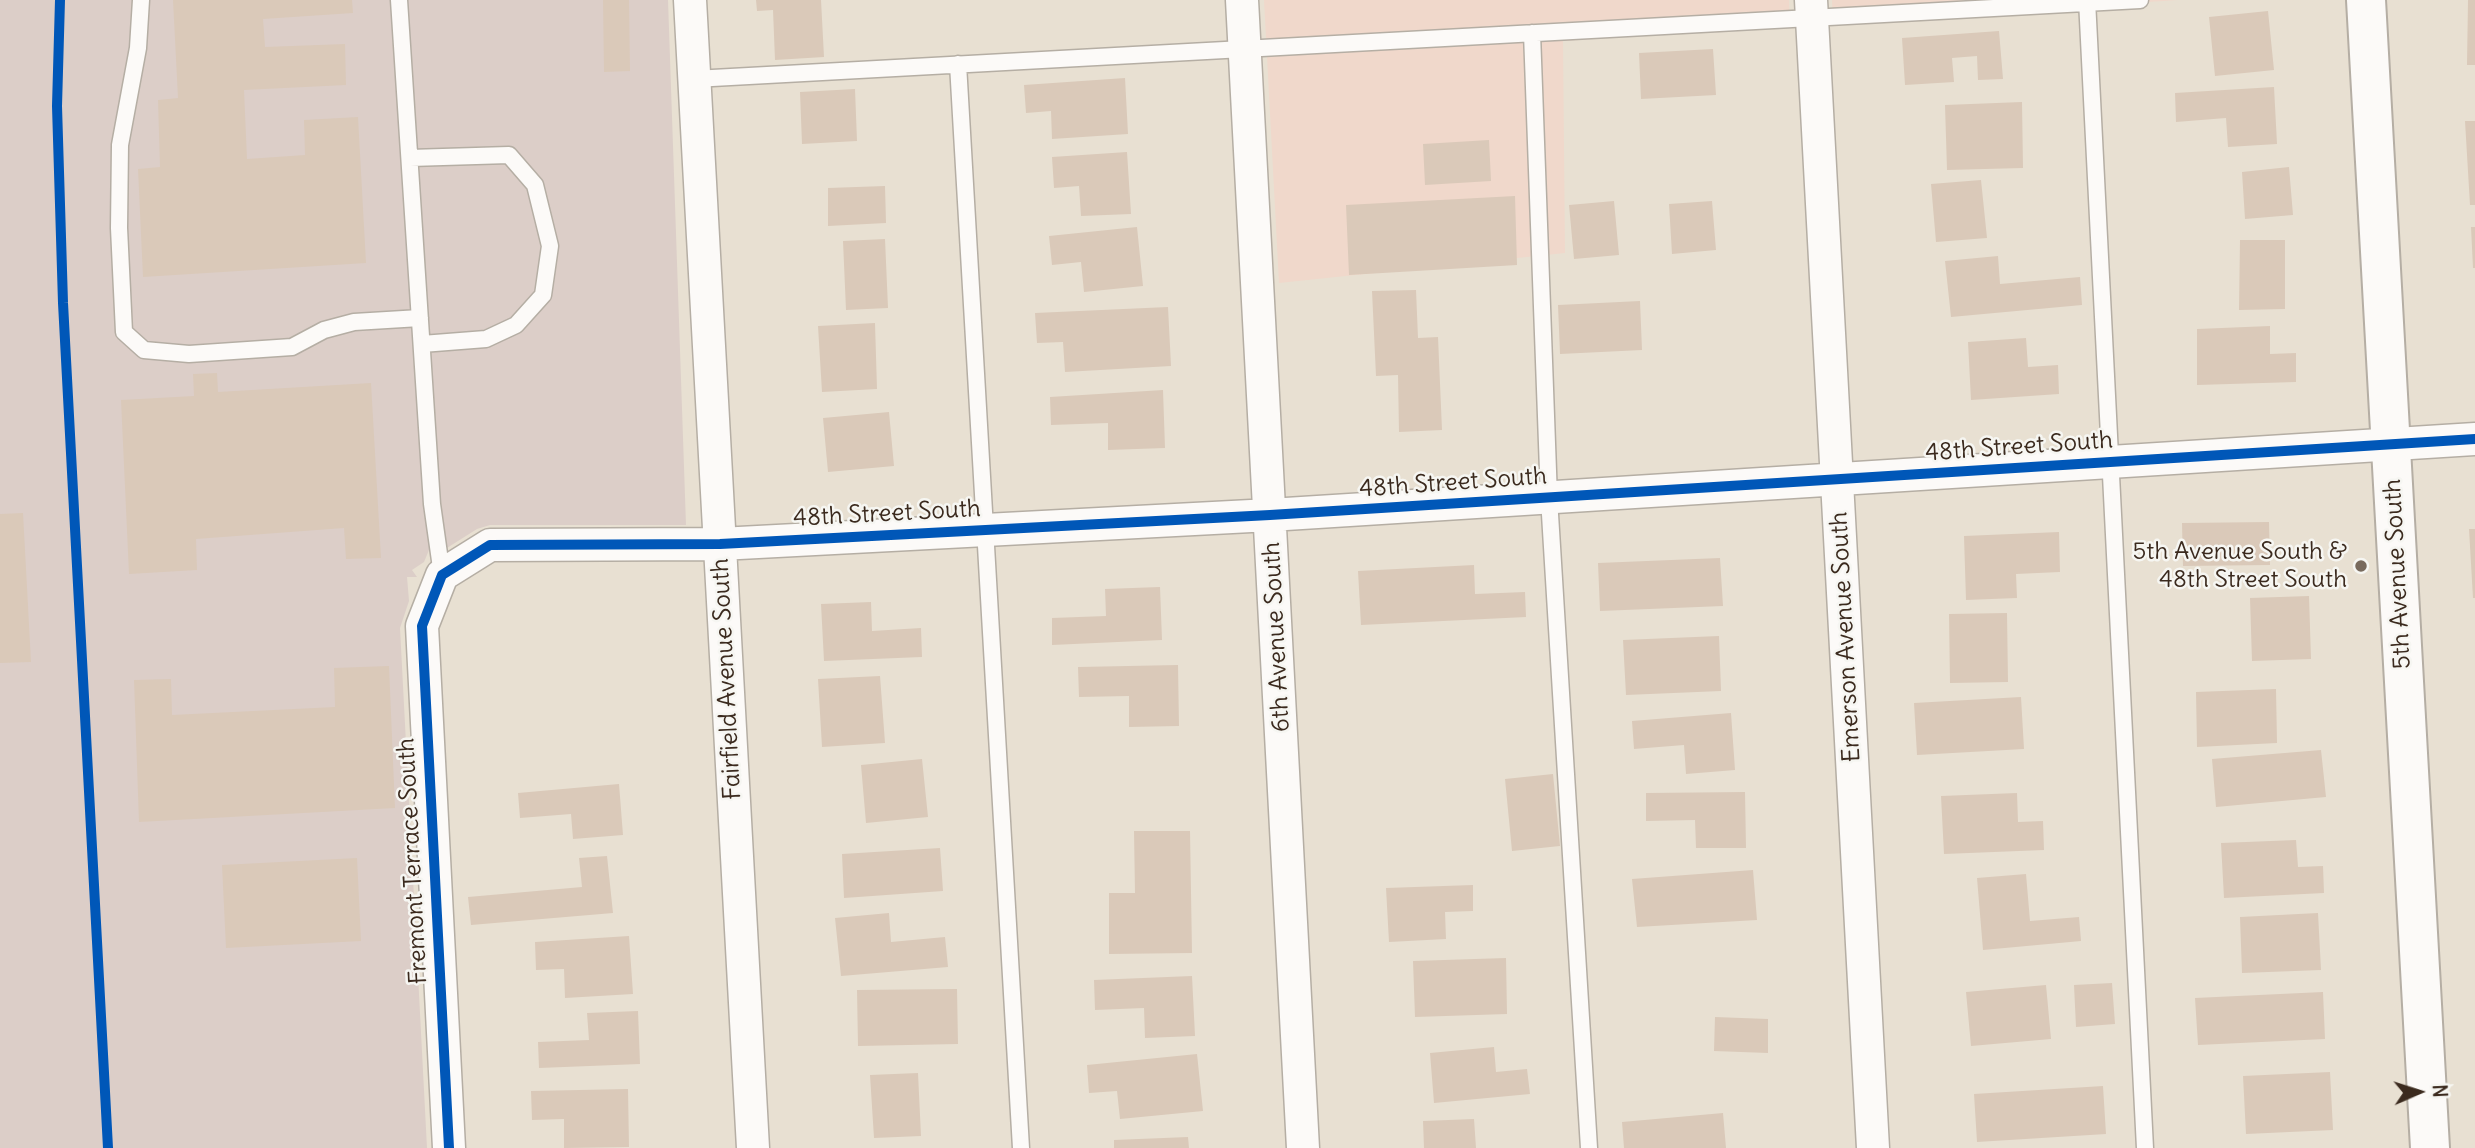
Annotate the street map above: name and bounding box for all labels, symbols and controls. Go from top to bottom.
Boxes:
street label: 48th Street South [1924,426,2114,468]
street label: 48th Street South [1358,462,1548,504]
street label: 5th Avenue South [2379,478,2417,670]
street label: 48th Street South [792,495,982,533]
street label: Emerson Avenue South [1825,511,1867,763]
place label: 5th Avenue South & 48th Street South [2133,538,2347,594]
street label: 6th Avenue South [1258,541,1296,733]
street label: Fairfield Avenue South [706,558,748,800]
marker: 5th Avenue South & 48th Street South [2353,558,2369,574]
street label: Fremont Terrace South [392,737,434,985]
north arrow [2384,1057,2454,1127]
text: N [2428,1084,2452,1098]

